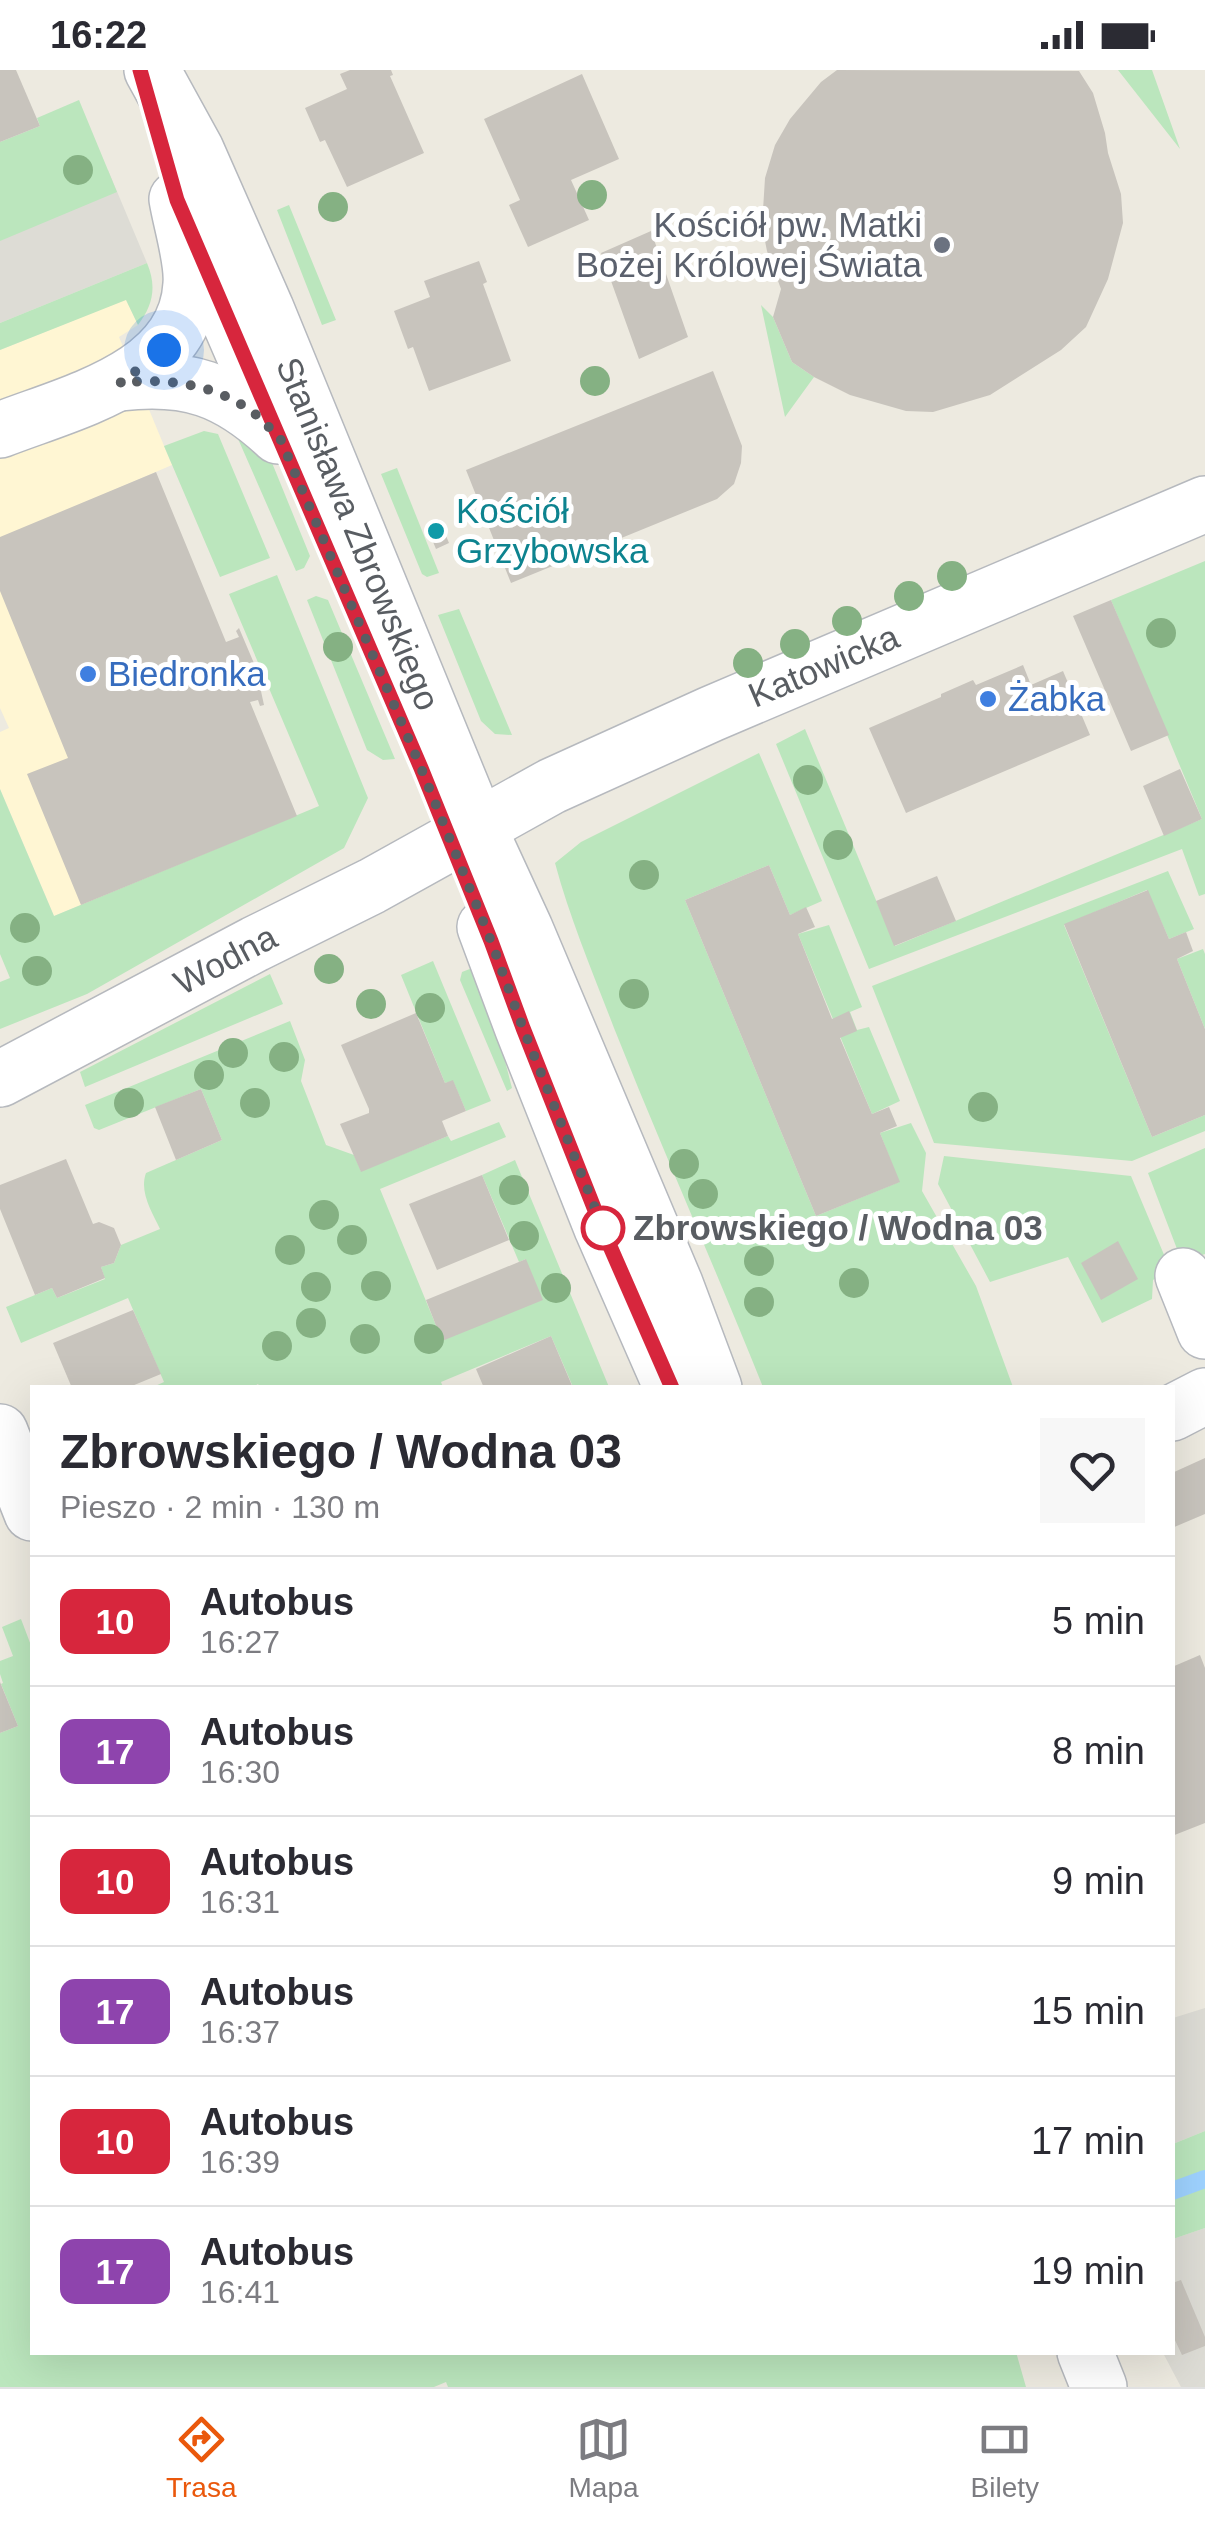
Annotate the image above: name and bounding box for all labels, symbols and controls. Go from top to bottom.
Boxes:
text: 16:22 [50,14,147,56]
place label: Kościół pw. Matki Bożej Królowej Świata [576,205,923,284]
marker: Kościół pw. Matki Bożej Królowej Świata [931,234,953,256]
your location [139,325,189,375]
street label: Stanisława Zbrowskiego [269,352,448,716]
place label: Kościół Grzybowska [456,491,649,570]
marker: Kościół Grzybowska [425,520,447,542]
street label: Katowicka [742,616,905,715]
place label: Biedronka [108,654,266,693]
marker: Biedronka [77,663,99,685]
place label: Żabka [1008,679,1106,718]
marker: Żabka [977,688,999,710]
street label: Wodna [167,916,283,1002]
marker: Zbrowskiego / Wodna 03 [582,1207,624,1249]
place label: Zbrowskiego / Wodna 03 [633,1208,1043,1247]
button: heart [1040,1418,1145,1523]
text: Zbrowskiego / Wodna 03 [60,1425,622,1478]
text: Pieszo · 2 min · 130 m [60,1489,380,1525]
text: Autobus [200,1581,354,1623]
text: 5 min [1052,1600,1145,1642]
text: 10 [96,1602,134,1641]
text: 16:27 [200,1624,280,1660]
text: Autobus [200,1711,354,1753]
text: 8 min [1052,1730,1145,1772]
text: 17 [96,1732,134,1771]
text: 16:30 [200,1754,280,1790]
text: Autobus [200,1841,354,1883]
text: 9 min [1052,1860,1145,1902]
text: 10 [96,1862,134,1901]
text: 16:31 [200,1884,280,1920]
text: Autobus [200,1971,354,2013]
text: 15 min [1031,1990,1145,2032]
text: 17 [96,1992,134,2031]
text: 16:37 [200,2014,280,2050]
text: Autobus [200,2101,354,2143]
text: 17 min [1031,2120,1145,2162]
text: 10 [96,2122,134,2161]
text: 16:39 [200,2144,280,2180]
text: Autobus [200,2231,354,2273]
text: 19 min [1031,2250,1145,2292]
text: 17 [96,2252,134,2291]
text: 16:41 [200,2274,280,2310]
tab: Trasa [166,2412,237,2504]
tab: Mapa [569,2412,639,2504]
tab: Bilety [971,2412,1039,2504]

